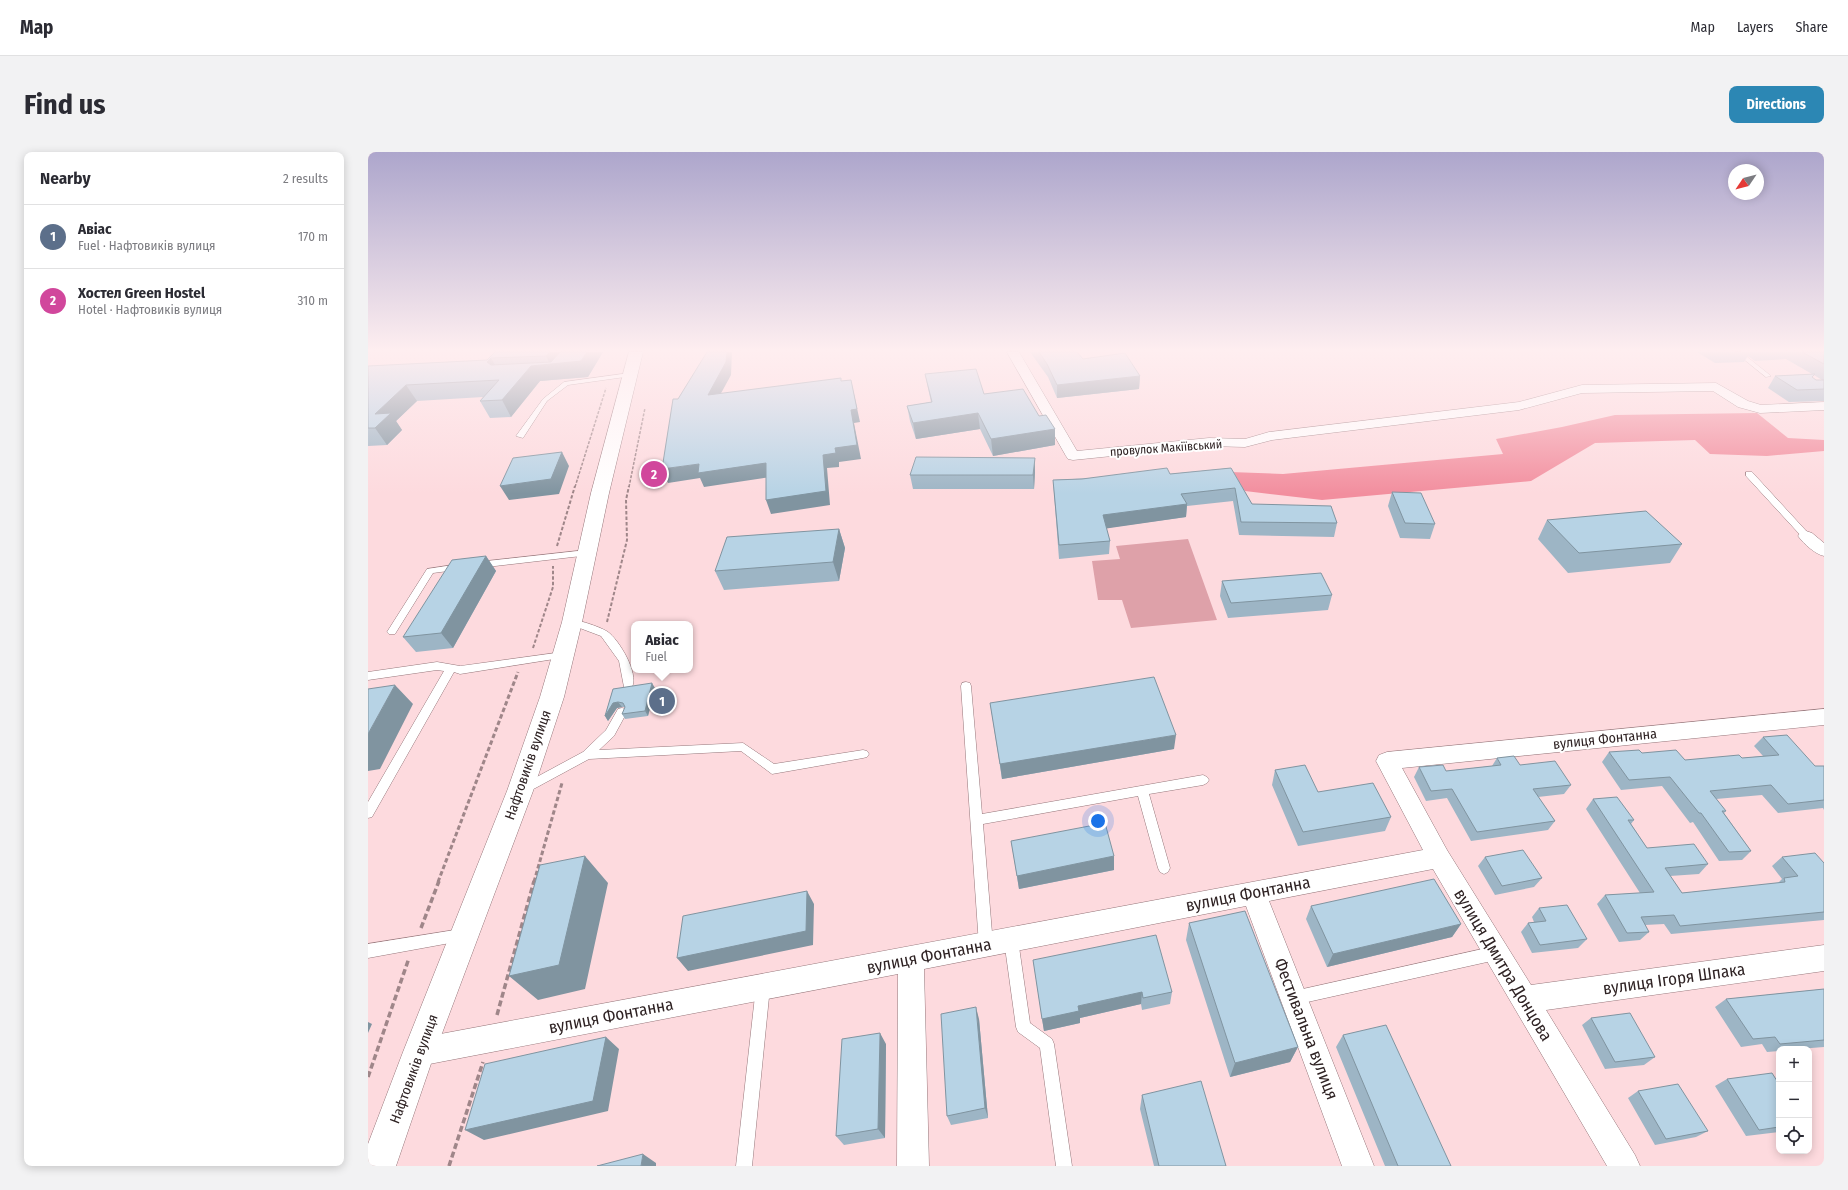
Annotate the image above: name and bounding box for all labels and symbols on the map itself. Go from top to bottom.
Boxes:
north arrow [1728,164,1764,200]
street label: провулок Макіївський [1109,437,1223,459]
pin: 2 [641,459,667,489]
pin: 1 [649,686,675,716]
street label: Нафтовиків вулиця [501,708,555,822]
street label: вулиця Фонтанна [1552,725,1658,753]
your location [1088,811,1108,831]
street label: вулиця Фонтанна [1184,872,1312,916]
street label: вулиця Дмитра Донцова [1449,885,1557,1045]
street label: вулиця Фонтанна [865,934,993,978]
street label: Фестивальна вулиця [1269,955,1343,1103]
street label: вулиця Ігоря Шпака [1602,959,1746,999]
street label: вулиця Фонтанна [547,994,675,1038]
street label: Нафтовиків вулиця [386,1012,442,1126]

